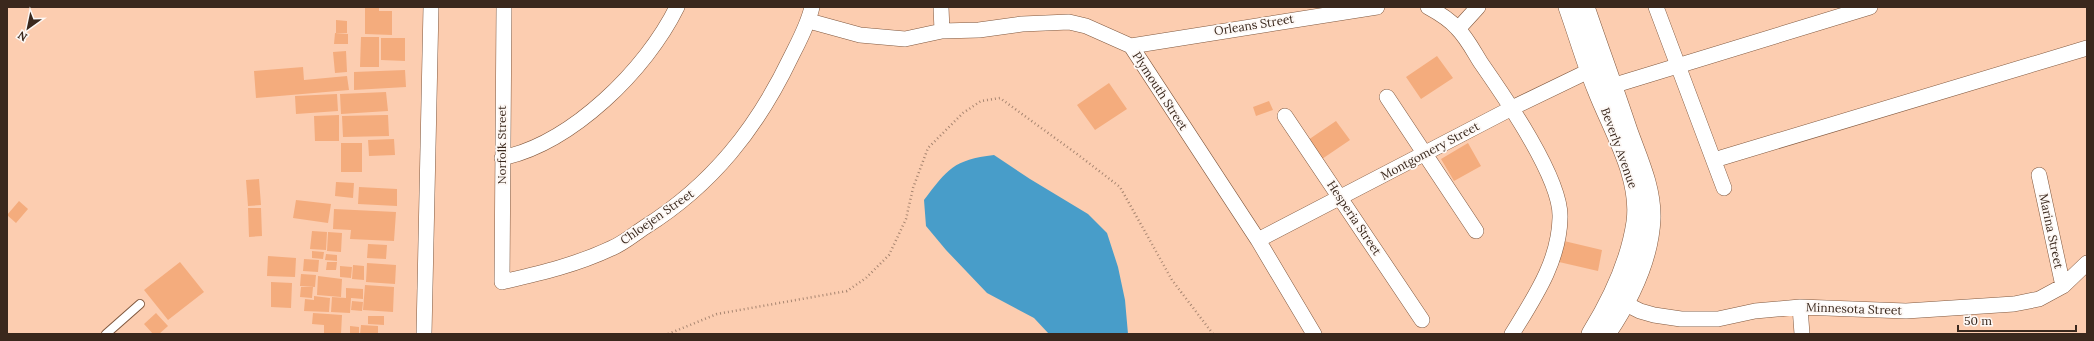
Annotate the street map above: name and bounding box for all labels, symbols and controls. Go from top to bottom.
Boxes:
north arrow [8,8,48,48]
street label: Orleans Street [1213,11,1295,38]
text: N [15,28,30,45]
street label: Plymouth Street [1129,49,1192,133]
street label: Norfolk Street [494,105,509,185]
street label: Beverly Avenue [1598,105,1641,191]
street label: Montgomery Street [1378,118,1482,183]
street label: Hesperia Street [1324,178,1385,258]
street label: Chloejen Street [617,185,697,248]
street label: Marina Street [2036,192,2067,270]
street label: Minnesota Street [1806,299,1903,318]
scale bar [1958,307,2076,333]
text: 50 m [1964,313,1992,328]

